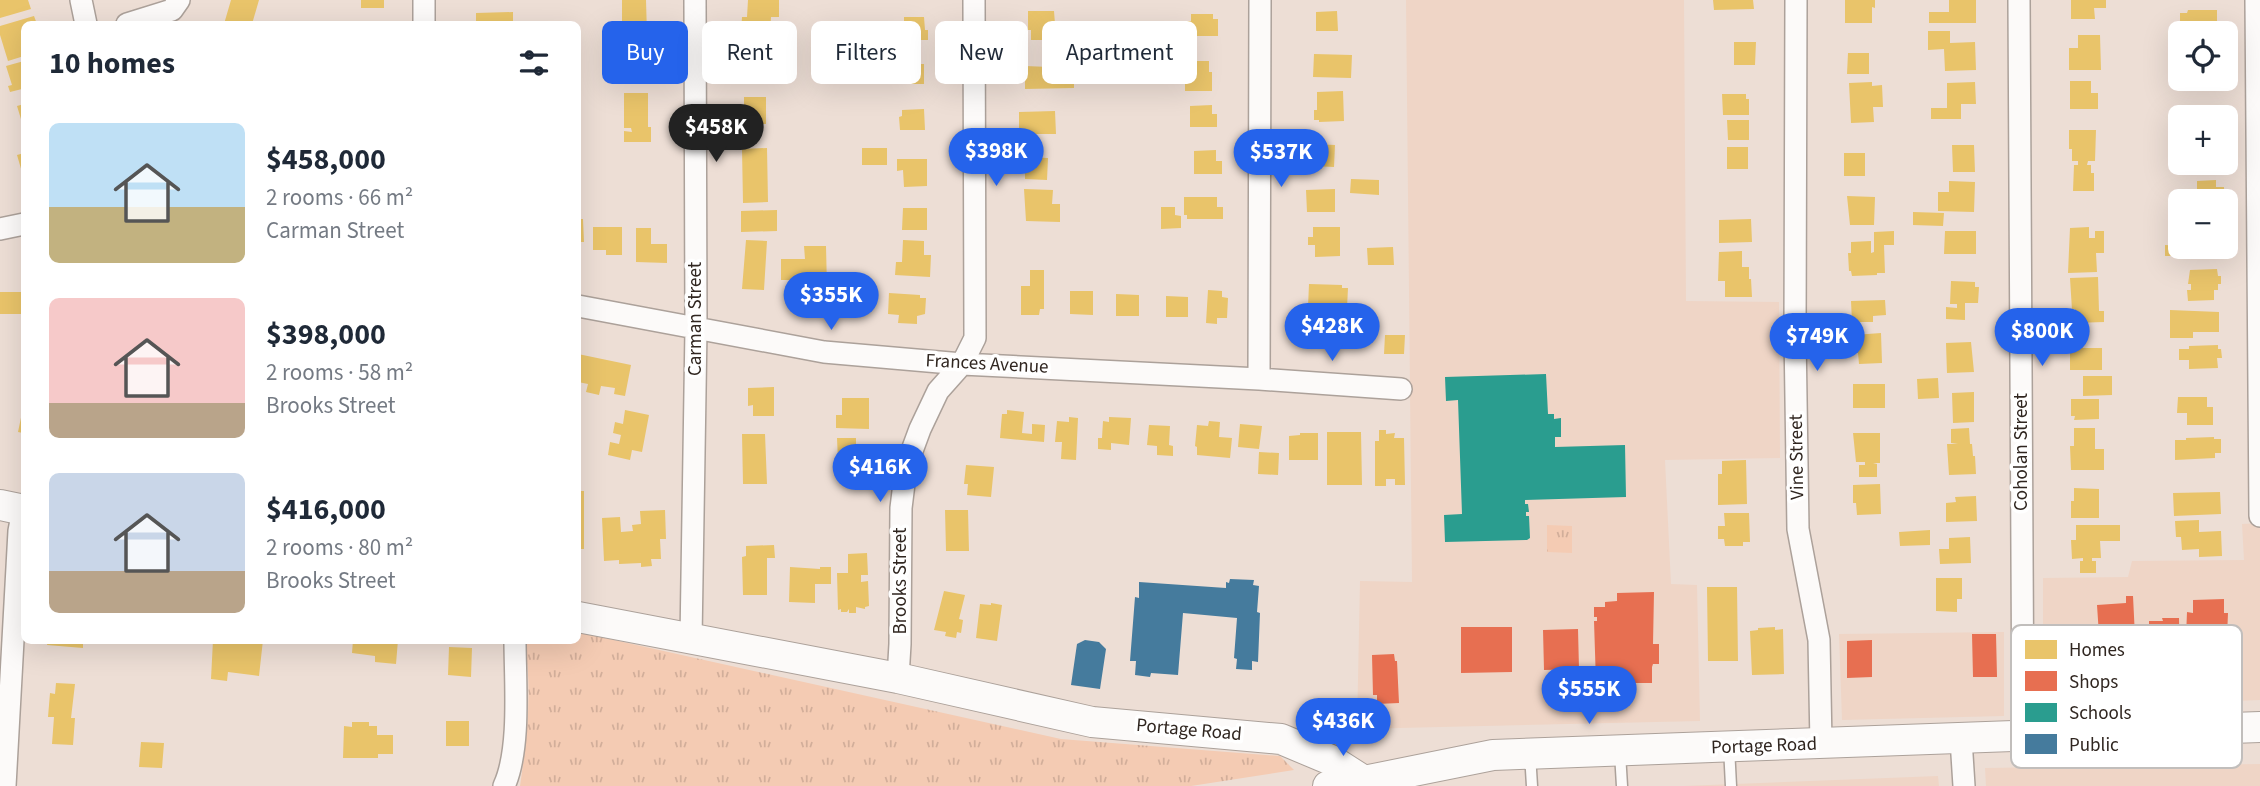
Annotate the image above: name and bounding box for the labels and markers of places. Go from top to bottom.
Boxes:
pin: $458K [667,104,765,164]
pin: $398K [947,128,1045,188]
pin: $537K [1232,130,1330,189]
pin: $355K [782,272,880,332]
pin: $428K [1283,304,1381,363]
pin: $800K [1993,308,2091,368]
pin: $749K [1768,314,1866,373]
pin: $416K [831,444,929,504]
pin: $555K [1540,666,1638,726]
pin: $436K [1294,698,1392,758]

